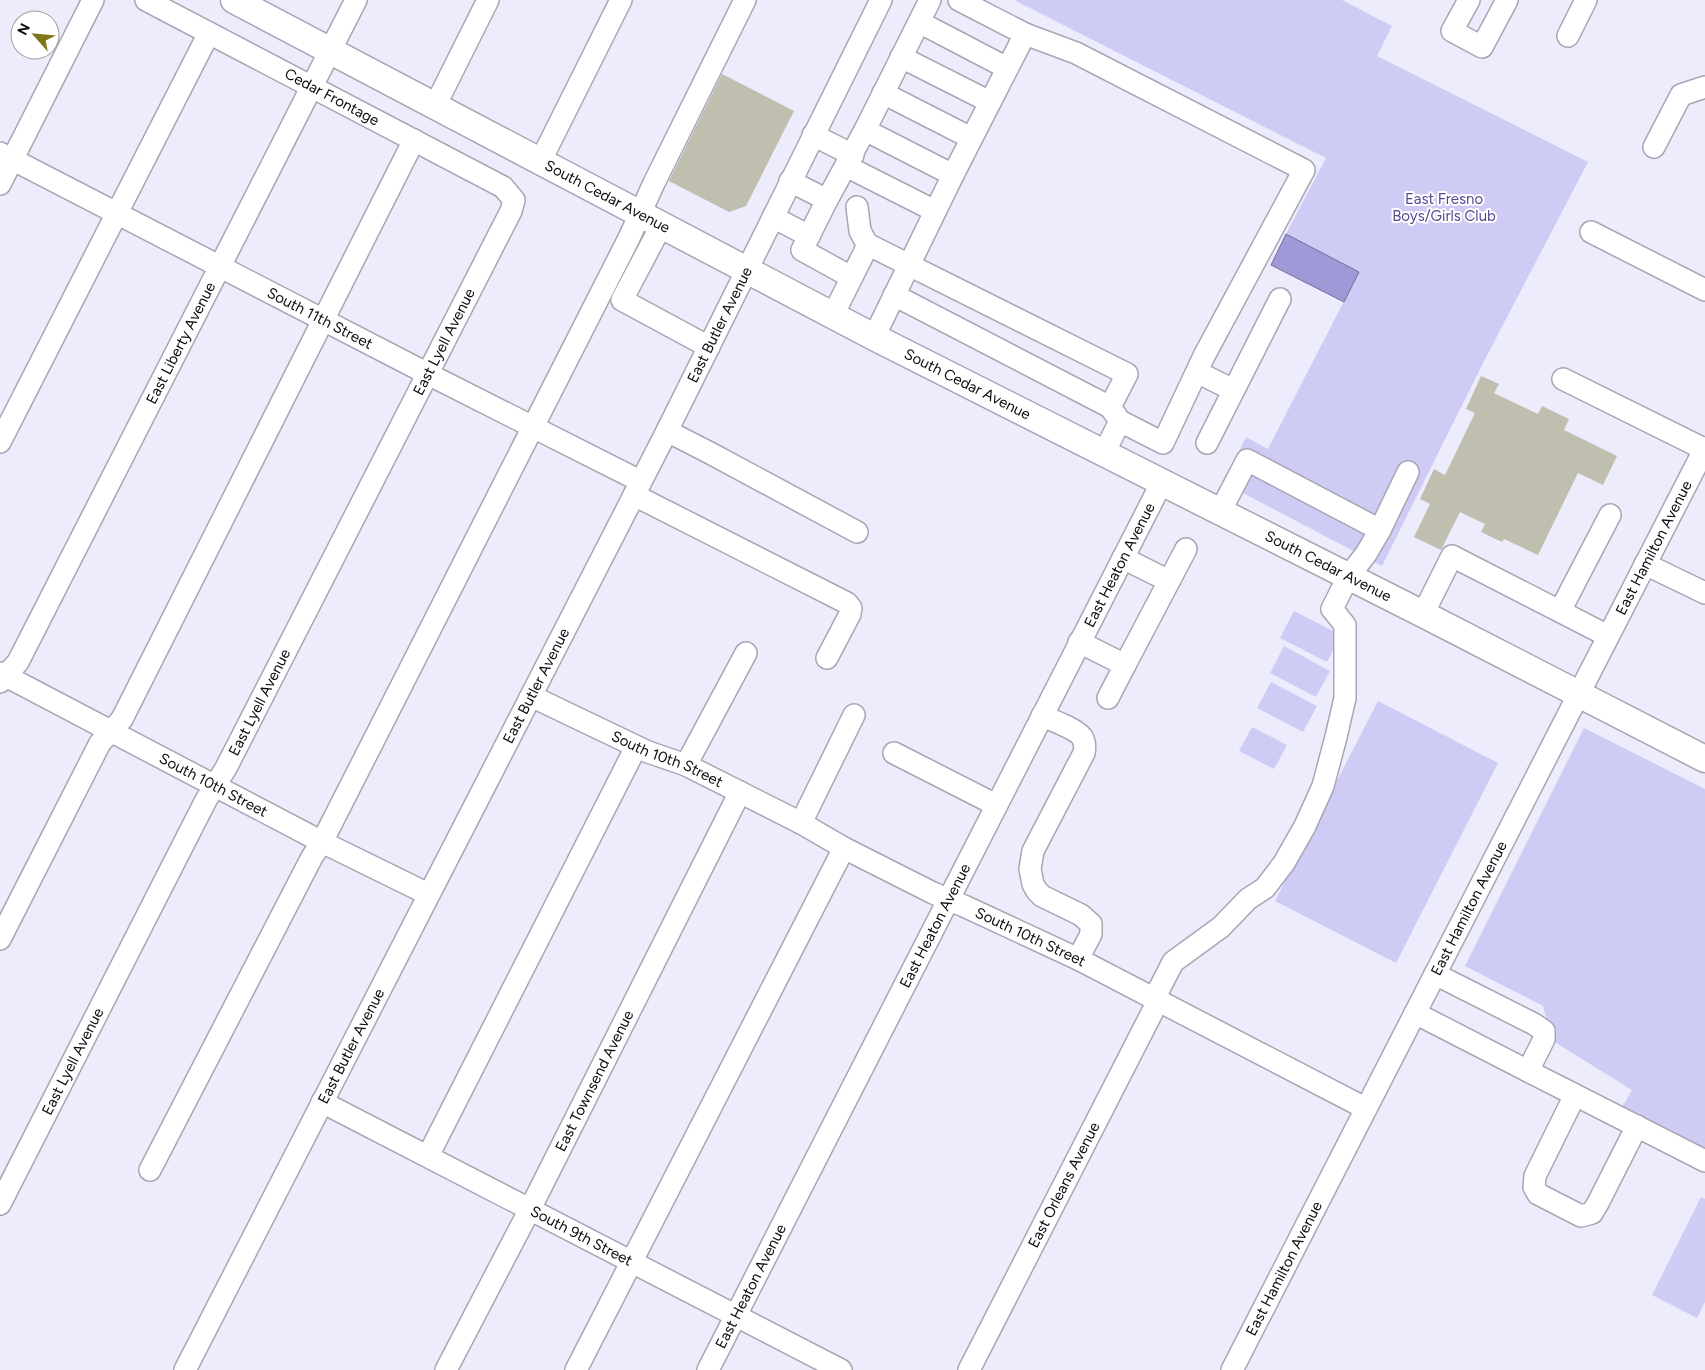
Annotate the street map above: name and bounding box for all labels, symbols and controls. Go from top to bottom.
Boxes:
north arrow [10,10,60,60]
text: N [14,21,34,38]
street label: Cedar Frontage [282,64,382,130]
street label: South Cedar Avenue [542,156,673,237]
park label: East Fresno Boys/Girls Club [1392,190,1496,225]
street label: East Butler Avenue [683,264,756,386]
street label: East Liberty Avenue [142,279,219,407]
street label: South 11th Street [264,283,376,353]
street label: East Lyell Avenue [409,285,479,398]
street label: South Cedar Avenue [901,345,1034,424]
street label: East Hamilton Avenue [1612,478,1696,618]
street label: East Heaton Avenue [1080,500,1159,630]
street label: South Cedar Avenue [1262,527,1394,606]
street label: East Butler Avenue [499,625,573,747]
street label: East Lyell Avenue [225,646,294,759]
street label: South 10th Street [608,727,726,791]
street label: South 10th Street [156,749,271,821]
street label: East Hamilton Avenue [1427,838,1511,978]
street label: East Heaton Avenue [896,860,974,991]
street label: South 10th Street [972,903,1089,971]
street label: East Butler Avenue [314,985,388,1107]
street label: East Lyell Avenue [38,1005,107,1118]
street label: East Townsend Avenue [551,1007,638,1155]
street label: East Orleans Avenue [1024,1119,1103,1251]
street label: East Hamilton Avenue [1242,1198,1326,1339]
street label: South 9th Street [527,1202,636,1270]
street label: East Heaton Avenue [712,1221,790,1352]

